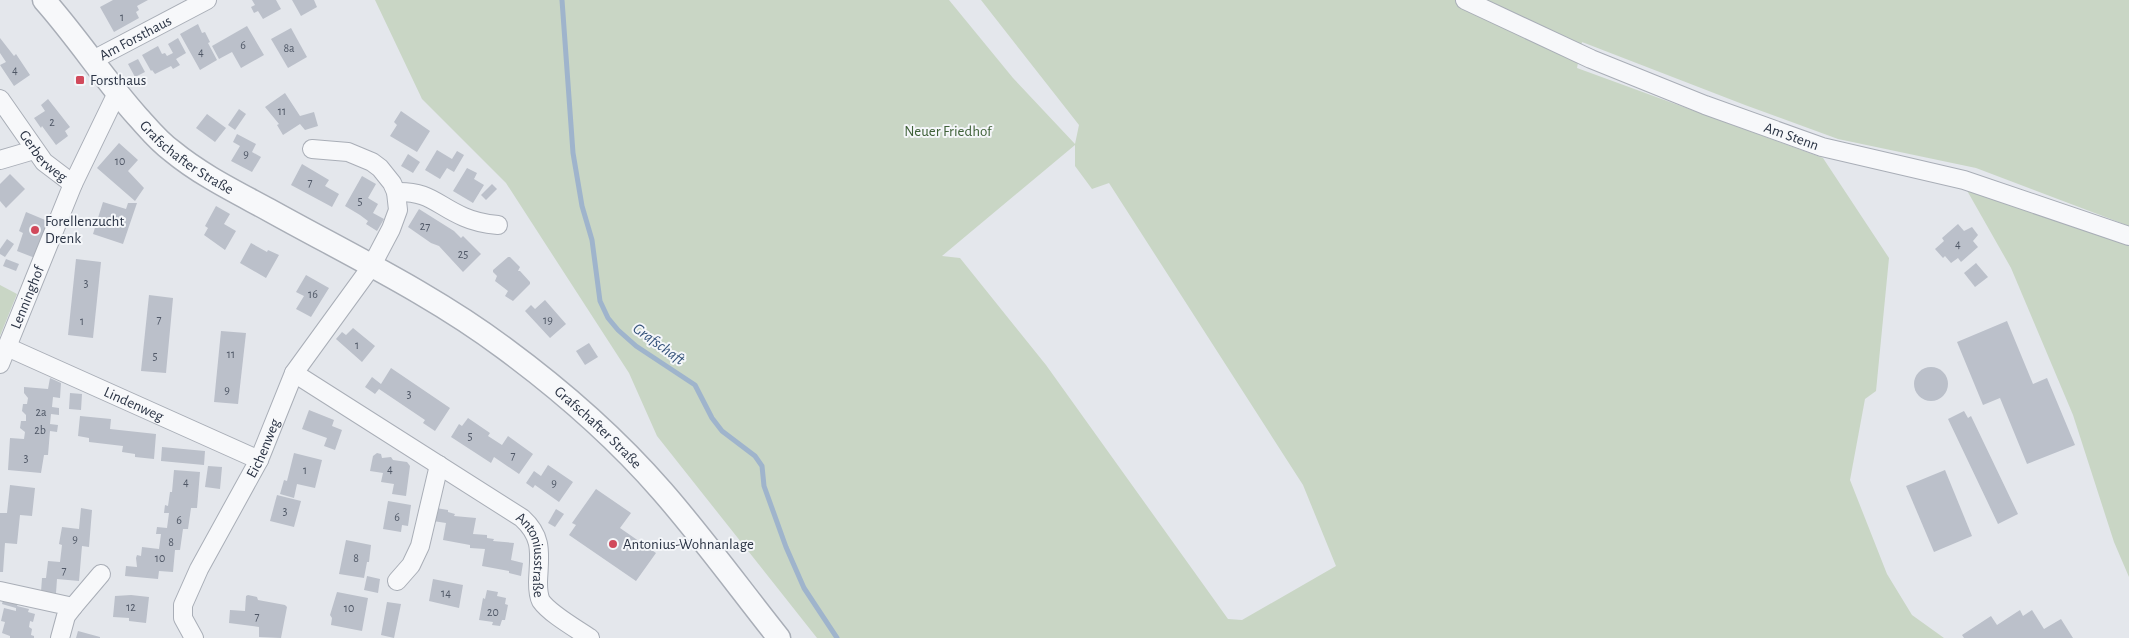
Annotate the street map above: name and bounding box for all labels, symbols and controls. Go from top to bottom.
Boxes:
house number: 1 [120,11,124,23]
street label: Am Forsthaus [97,13,174,63]
house number: 6 [240,39,246,51]
house number: 8a [283,42,295,54]
house number: 4 [198,46,204,58]
house number: 4 [12,64,18,76]
place label: Forsthaus [90,73,146,88]
marker: Forsthaus [74,74,86,86]
house number: 11 [278,105,286,117]
house number: 2 [49,116,55,128]
street label: Grafschafter Straße [137,118,236,197]
street label: Am Stenn [1762,119,1821,153]
park label: Neuer Friedhof [904,124,993,139]
street label: Gerberweg [17,127,71,185]
house number: 9 [243,148,249,160]
house number: 10 [115,155,125,167]
house number: 7 [307,176,313,188]
house number: 5 [357,195,363,207]
place label: Forellenzucht Drenk [45,214,124,246]
house number: 27 [420,220,430,232]
marker: Forellenzucht Drenk [29,224,41,236]
house number: 4 [1955,238,1961,250]
house number: 25 [458,248,468,260]
street label: Lenninghof [8,262,47,331]
house number: 3 [84,277,89,289]
house number: 16 [308,288,318,300]
house number: 7 [156,313,162,325]
house number: 19 [543,314,553,326]
house number: 1 [80,315,84,327]
water label: Grafschaft [630,320,689,369]
house number: 1 [355,339,359,351]
house number: 11 [227,348,235,360]
house number: 5 [152,350,158,362]
street label: Grafschafter Straße [552,383,645,471]
street label: Lindenweg [102,384,167,424]
house number: 9 [224,384,230,396]
house number: 3 [407,388,412,400]
house number: 2a [35,406,47,418]
street label: Eichenweg [243,416,283,480]
house number: 2b [34,424,46,436]
house number: 5 [467,430,473,442]
house number: 7 [510,449,516,461]
house number: 3 [24,452,29,464]
house number: 4 [387,463,393,475]
house number: 1 [303,464,307,476]
house number: 4 [183,476,189,488]
house number: 9 [551,477,557,489]
house number: 3 [283,505,288,517]
street label: Antoniusstraße [514,509,547,599]
house number: 6 [394,511,400,523]
house number: 6 [176,514,182,526]
house number: 9 [72,533,78,545]
house number: 8 [168,536,174,548]
place label: Antonius-Wohnanlage [623,537,754,552]
marker: Antonius-Wohnanlage [607,538,619,550]
house number: 10 [155,552,165,564]
house number: 8 [353,552,359,564]
house number: 7 [61,564,67,576]
house number: 14 [441,587,451,599]
house number: 12 [126,601,136,613]
house number: 10 [344,602,354,614]
house number: 20 [487,606,499,618]
house number: 7 [254,610,260,622]

